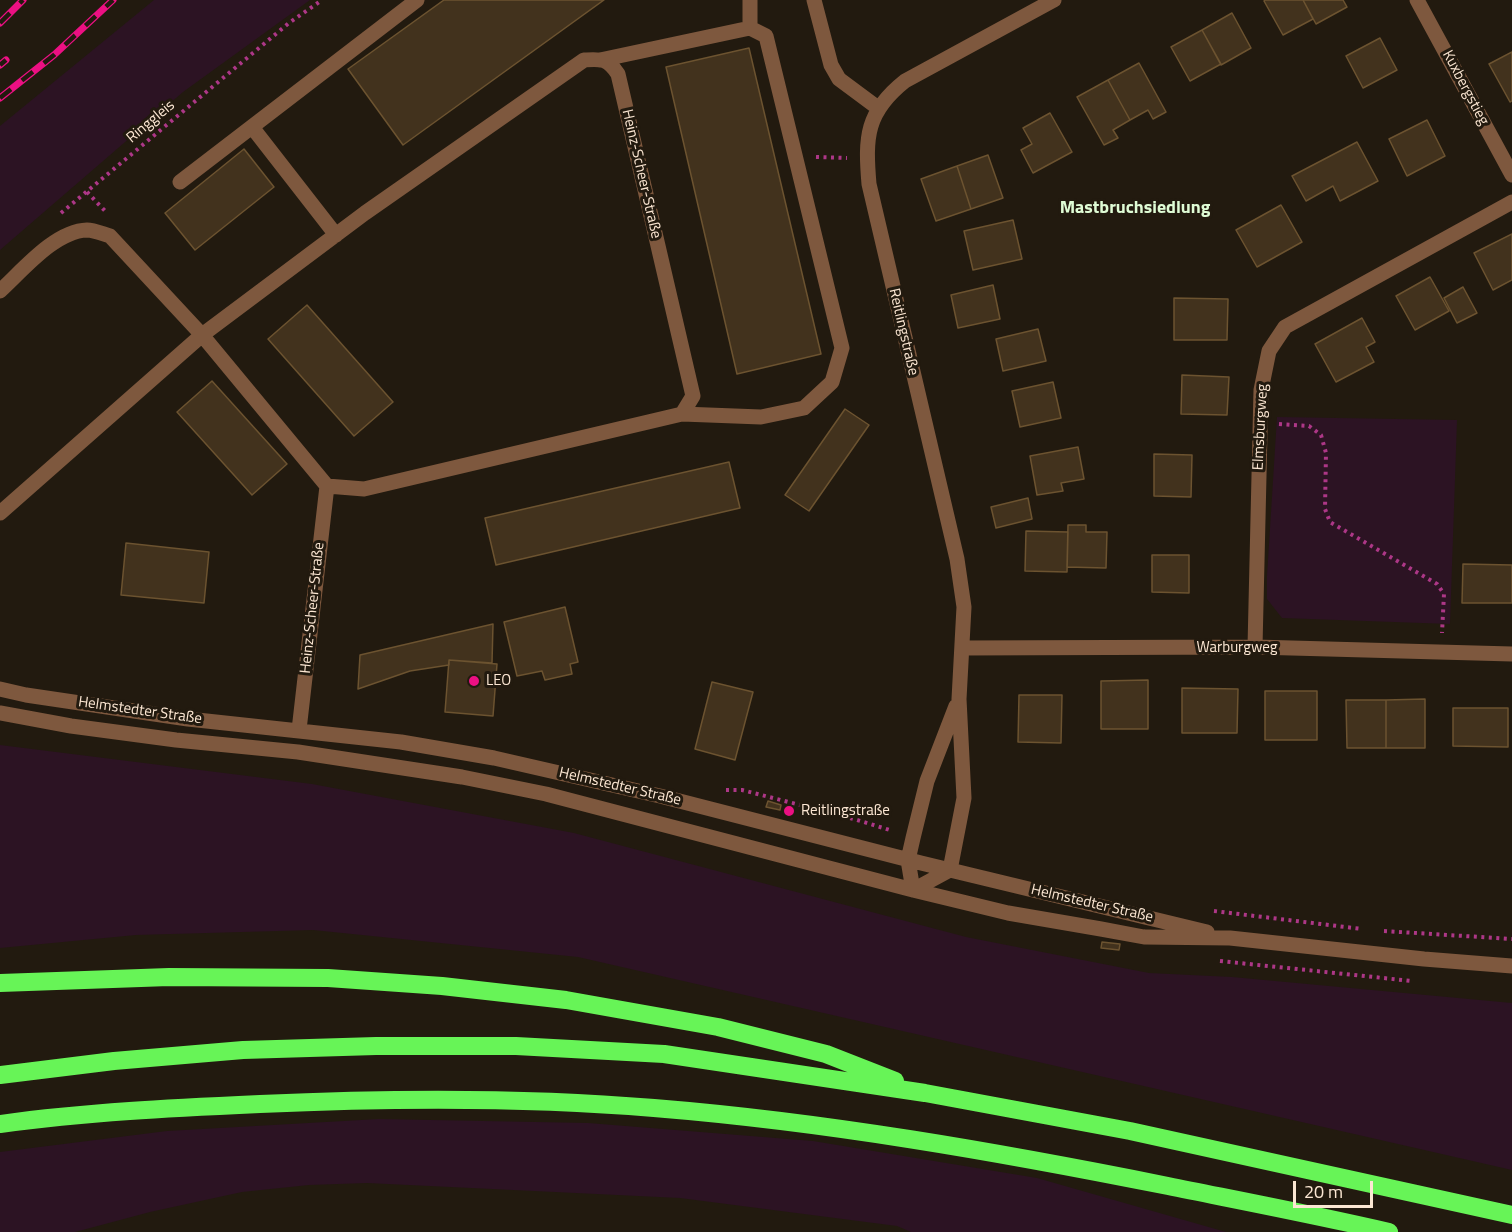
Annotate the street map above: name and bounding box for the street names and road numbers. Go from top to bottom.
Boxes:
street label: Kuxbergstieg [1438,48,1492,128]
street label: Ringgleis [123,97,179,147]
street label: Heinz-Scheer-Straße [617,108,665,240]
street label: Reitlingstraße [884,287,922,377]
street label: Elmsburgweg [1250,383,1272,471]
street label: Heinz-Scheer-Straße [297,541,329,675]
street label: Warburgweg [1196,639,1278,657]
street label: Helmstedter Straße [77,693,203,729]
street label: Helmstedter Straße [557,764,683,810]
street label: Helmstedter Straße [1029,881,1155,927]

